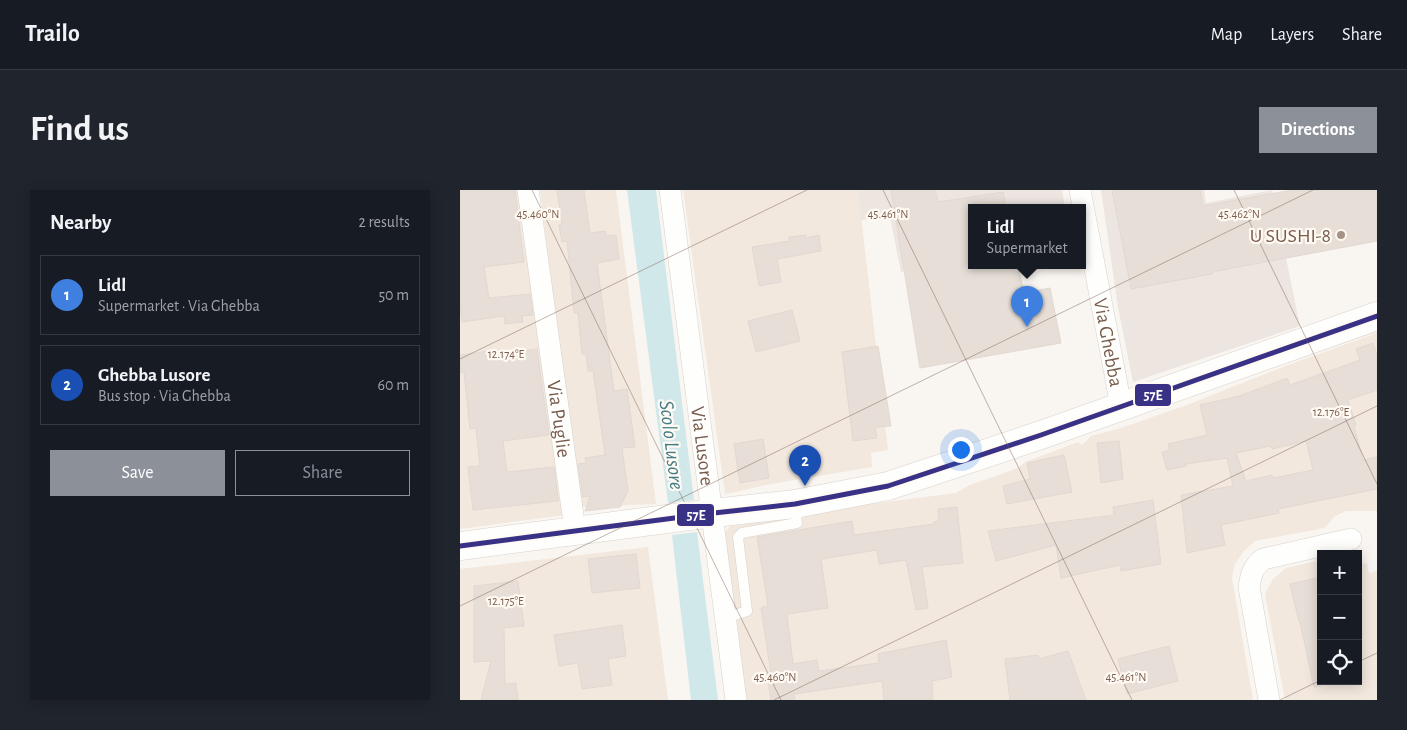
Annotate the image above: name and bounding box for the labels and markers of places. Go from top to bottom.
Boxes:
place label: U SUSHI-8 [1250,226,1331,246]
marker: U SUSHI-8 [1335,229,1347,241]
pin: 1 [1011,286,1043,327]
pin: 2 [789,445,821,486]

